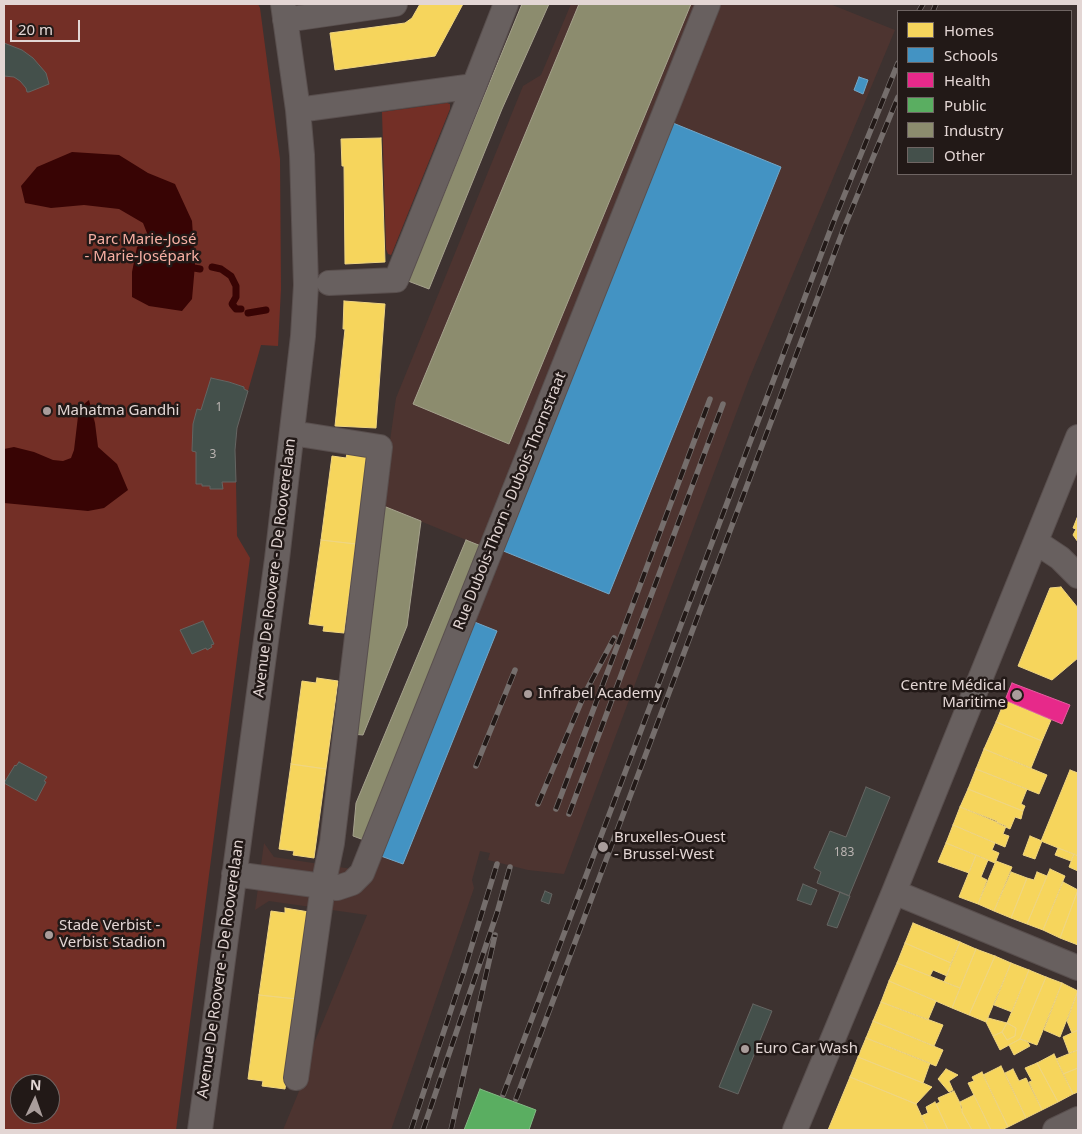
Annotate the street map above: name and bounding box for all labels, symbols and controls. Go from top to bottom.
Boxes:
scale bar [12,10,82,42]
legend [897,10,1072,175]
text: 20 m [18,19,53,39]
text: Homes [944,20,994,40]
text: Schools [944,45,998,65]
text: Health [944,70,991,90]
text: Public [944,95,987,115]
text: Industry [944,120,1003,140]
text: Other [944,145,985,165]
park label: Parc Marie-José - Marie-Josépark [85,231,199,266]
street label: Rue Dubois-Thorn - Dubois-Thornstraat [450,370,570,632]
house number: 1 [216,401,222,415]
place label: Mahatma Gandhi [57,402,179,420]
marker: Mahatma Gandhi [41,405,53,417]
street label: Avenue De Roovere - De Rooverelaan [250,437,300,699]
house number: 3 [210,448,216,462]
place label: Centre Médical Maritime [900,677,1006,712]
place label: Infrabel Academy [538,685,662,703]
marker: Infrabel Academy [522,688,534,700]
marker: Centre Médical Maritime [1010,688,1024,702]
place label: Bruxelles-Ouest - Brussel-West [614,829,726,864]
street label: Avenue De Roovere - De Rooverelaan [194,839,248,1099]
marker: Bruxelles-Ouest - Brussel-West [596,840,610,854]
house number: 183 [834,846,854,860]
place label: Stade Verbist - Verbist Stadion [59,917,165,952]
marker: Stade Verbist - Verbist Stadion [43,929,55,941]
place label: Euro Car Wash [755,1040,858,1058]
marker: Euro Car Wash [739,1043,751,1055]
north arrow [10,1074,60,1124]
text: N [30,1075,42,1094]

